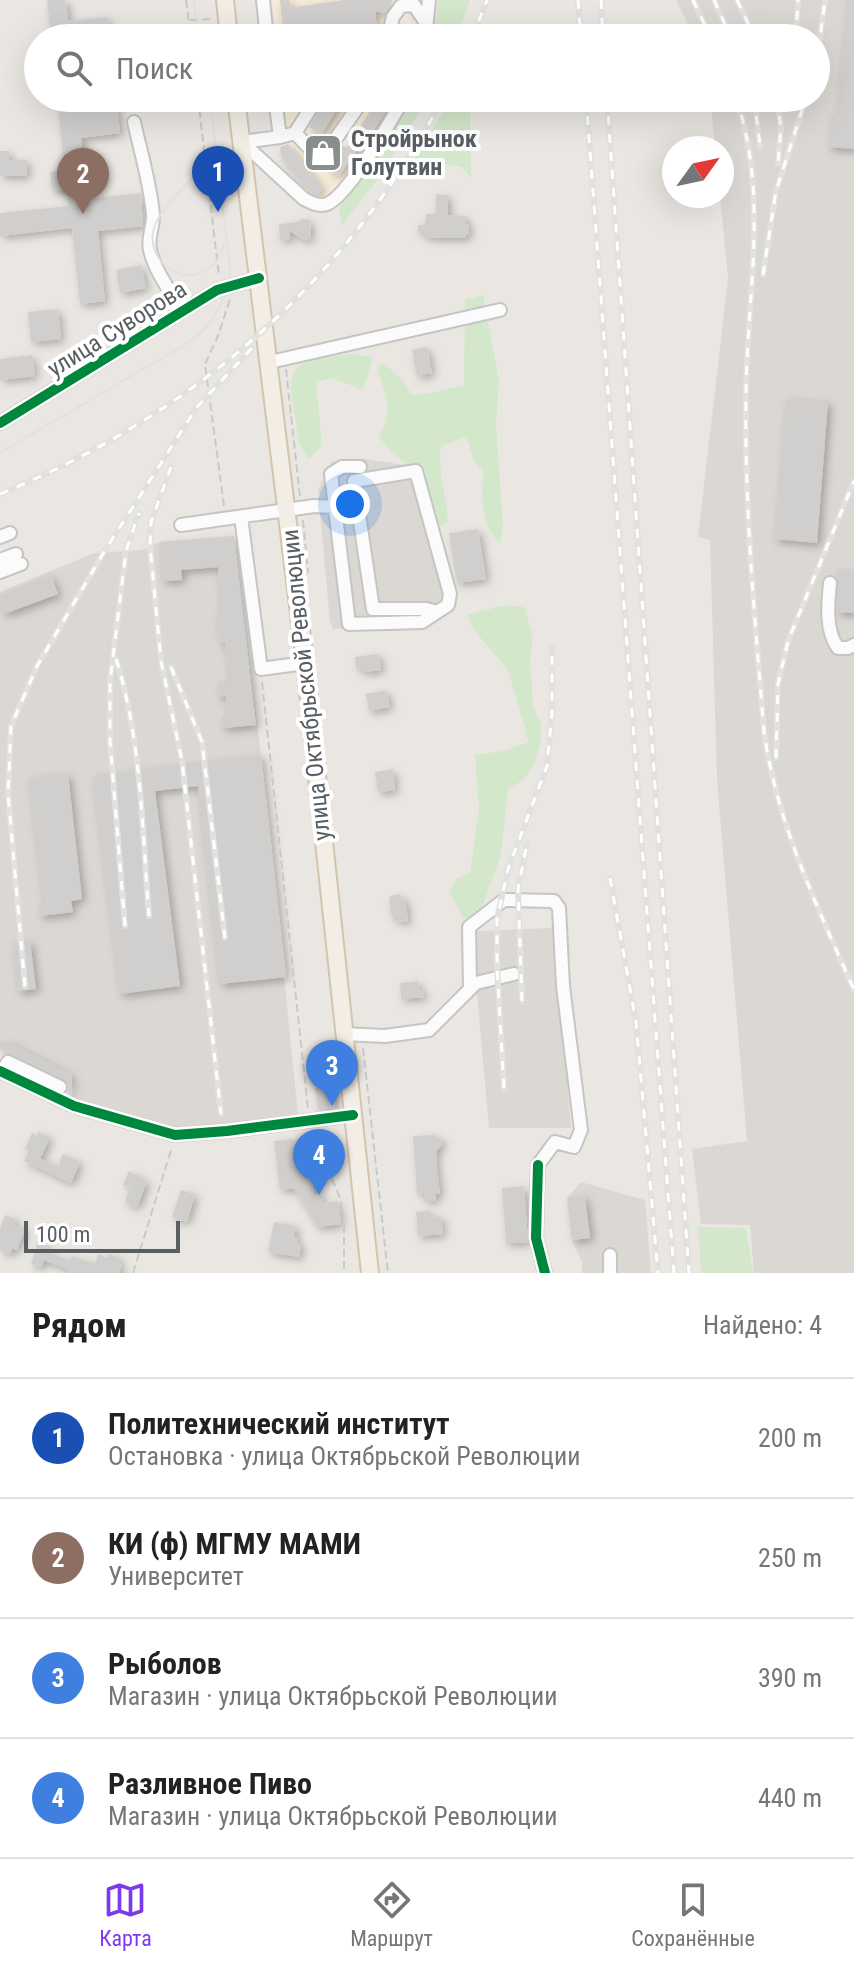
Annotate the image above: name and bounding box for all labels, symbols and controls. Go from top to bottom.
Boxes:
search box [24,24,830,112]
icon: search [52,46,96,90]
text: Поиск [116,51,193,86]
place label: Стройрынок Голутвин [351,125,477,181]
shop icon: Стройрынок Голутвин [302,132,344,174]
north arrow [662,136,734,208]
pin: 1 [192,146,244,212]
pin: 2 [57,148,109,214]
street label: улица Суворова [42,275,192,383]
your location [330,484,370,524]
street label: улица Октябрьской Революции [276,528,336,842]
pin: 3 [306,1040,358,1106]
pin: 4 [293,1129,345,1195]
scale bar [24,1217,180,1253]
text: 100 m [36,1222,90,1247]
text: Рядом [32,1305,127,1345]
text: Найдено: 4 [703,1310,822,1340]
text: Политехнический институт [108,1406,450,1441]
text: 1 [51,1423,65,1453]
text: 200 m [758,1423,822,1453]
text: Остановка · улица Октябрьской Революции [108,1441,580,1471]
text: КИ (ф) МГМУ МАМИ [108,1526,361,1561]
text: 2 [51,1543,65,1573]
text: 250 m [758,1543,822,1573]
text: Университет [108,1561,244,1591]
text: Рыболов [108,1646,222,1681]
text: 3 [51,1663,65,1693]
text: 390 m [758,1663,822,1693]
text: Магазин · улица Октябрьской Революции [108,1681,557,1711]
text: Разливное Пиво [108,1766,312,1801]
text: 4 [51,1783,65,1813]
text: 440 m [758,1783,822,1813]
text: Магазин · улица Октябрьской Революции [108,1801,557,1831]
tab: Карта [99,1878,152,1951]
tab: Маршрут [350,1878,433,1951]
tab: Сохранённые [631,1878,755,1951]

